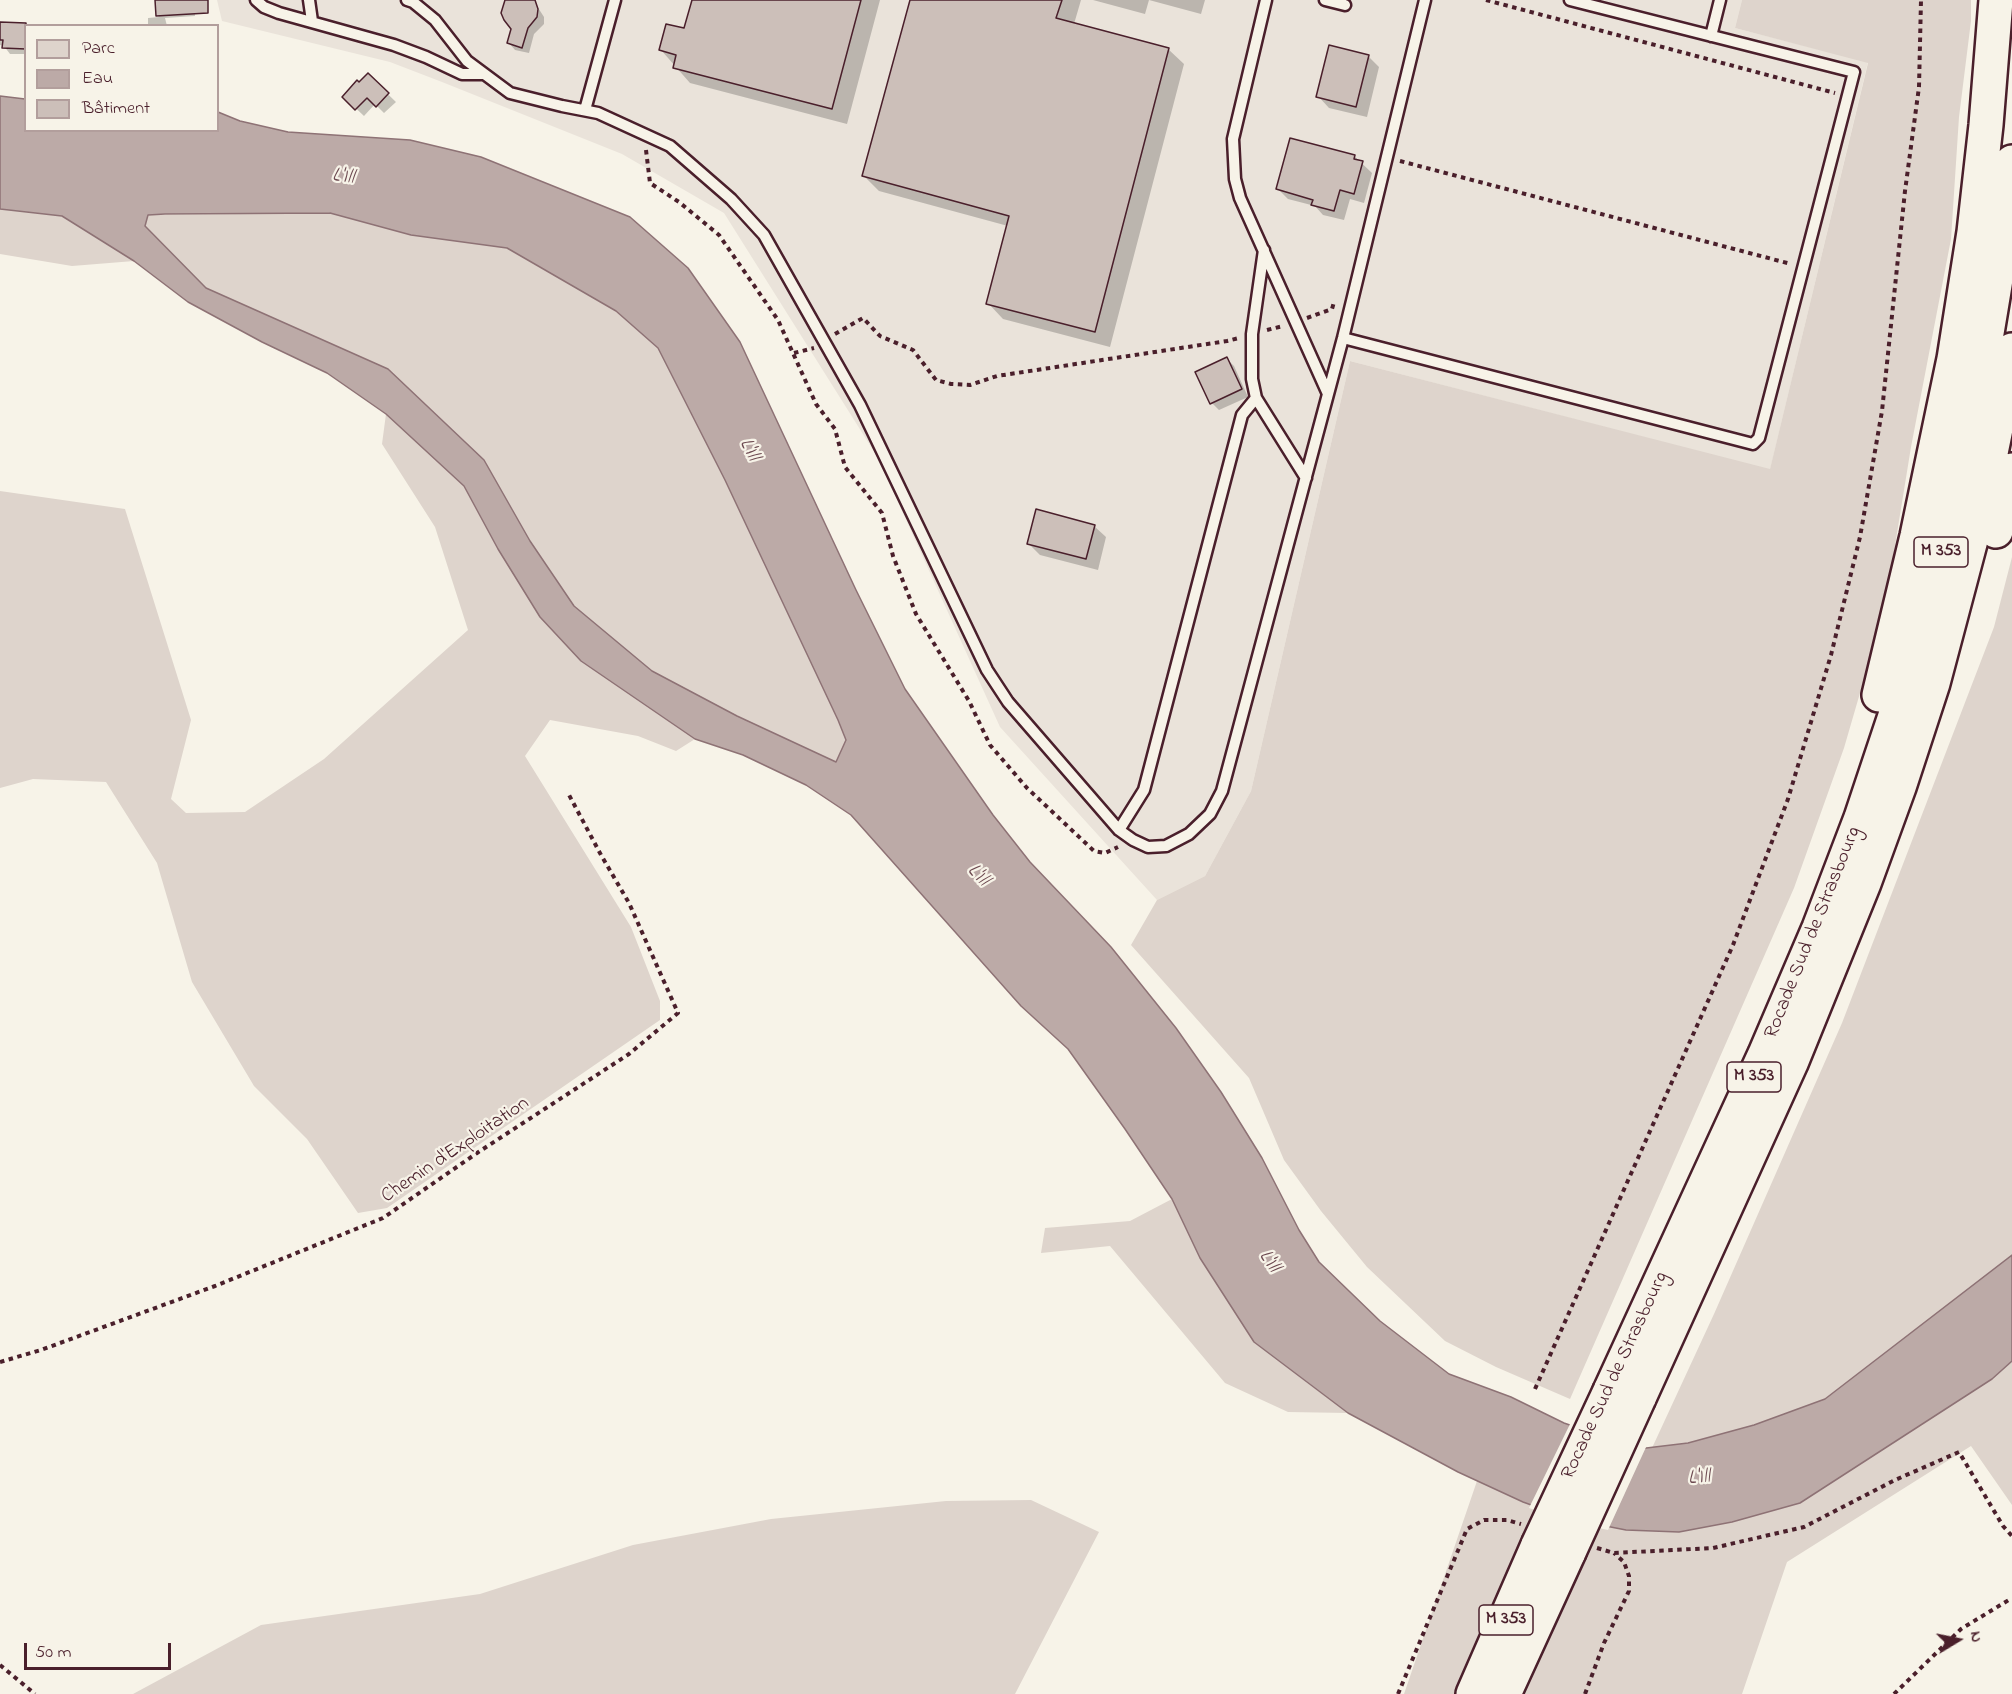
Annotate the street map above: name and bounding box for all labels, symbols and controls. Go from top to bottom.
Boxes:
legend [24,24,219,132]
text: Parc [82,36,115,62]
text: Eau [82,66,113,92]
text: Bâtiment [82,96,150,122]
water label: L'Ill [330,164,356,192]
water label: L'Ill [732,435,764,465]
road number: M 353 [1914,537,1968,567]
street label: Rocade Sud de Strasbourg [1760,824,1868,1042]
water label: L'Ill [960,859,994,893]
road number: M 353 [1727,1062,1781,1092]
street label: Chemin d'Exploitation [377,1093,535,1209]
water label: L'Ill [1251,1246,1285,1278]
street label: Rocade Sud de Strasbourg [1557,1268,1675,1484]
water label: L'Ill [1687,1466,1711,1492]
road number: M 353 [1479,1605,1533,1635]
north arrow [1928,1610,1988,1670]
text: N [1963,1629,1988,1644]
scale bar [27,1631,174,1669]
text: 50 m [35,1640,72,1666]

